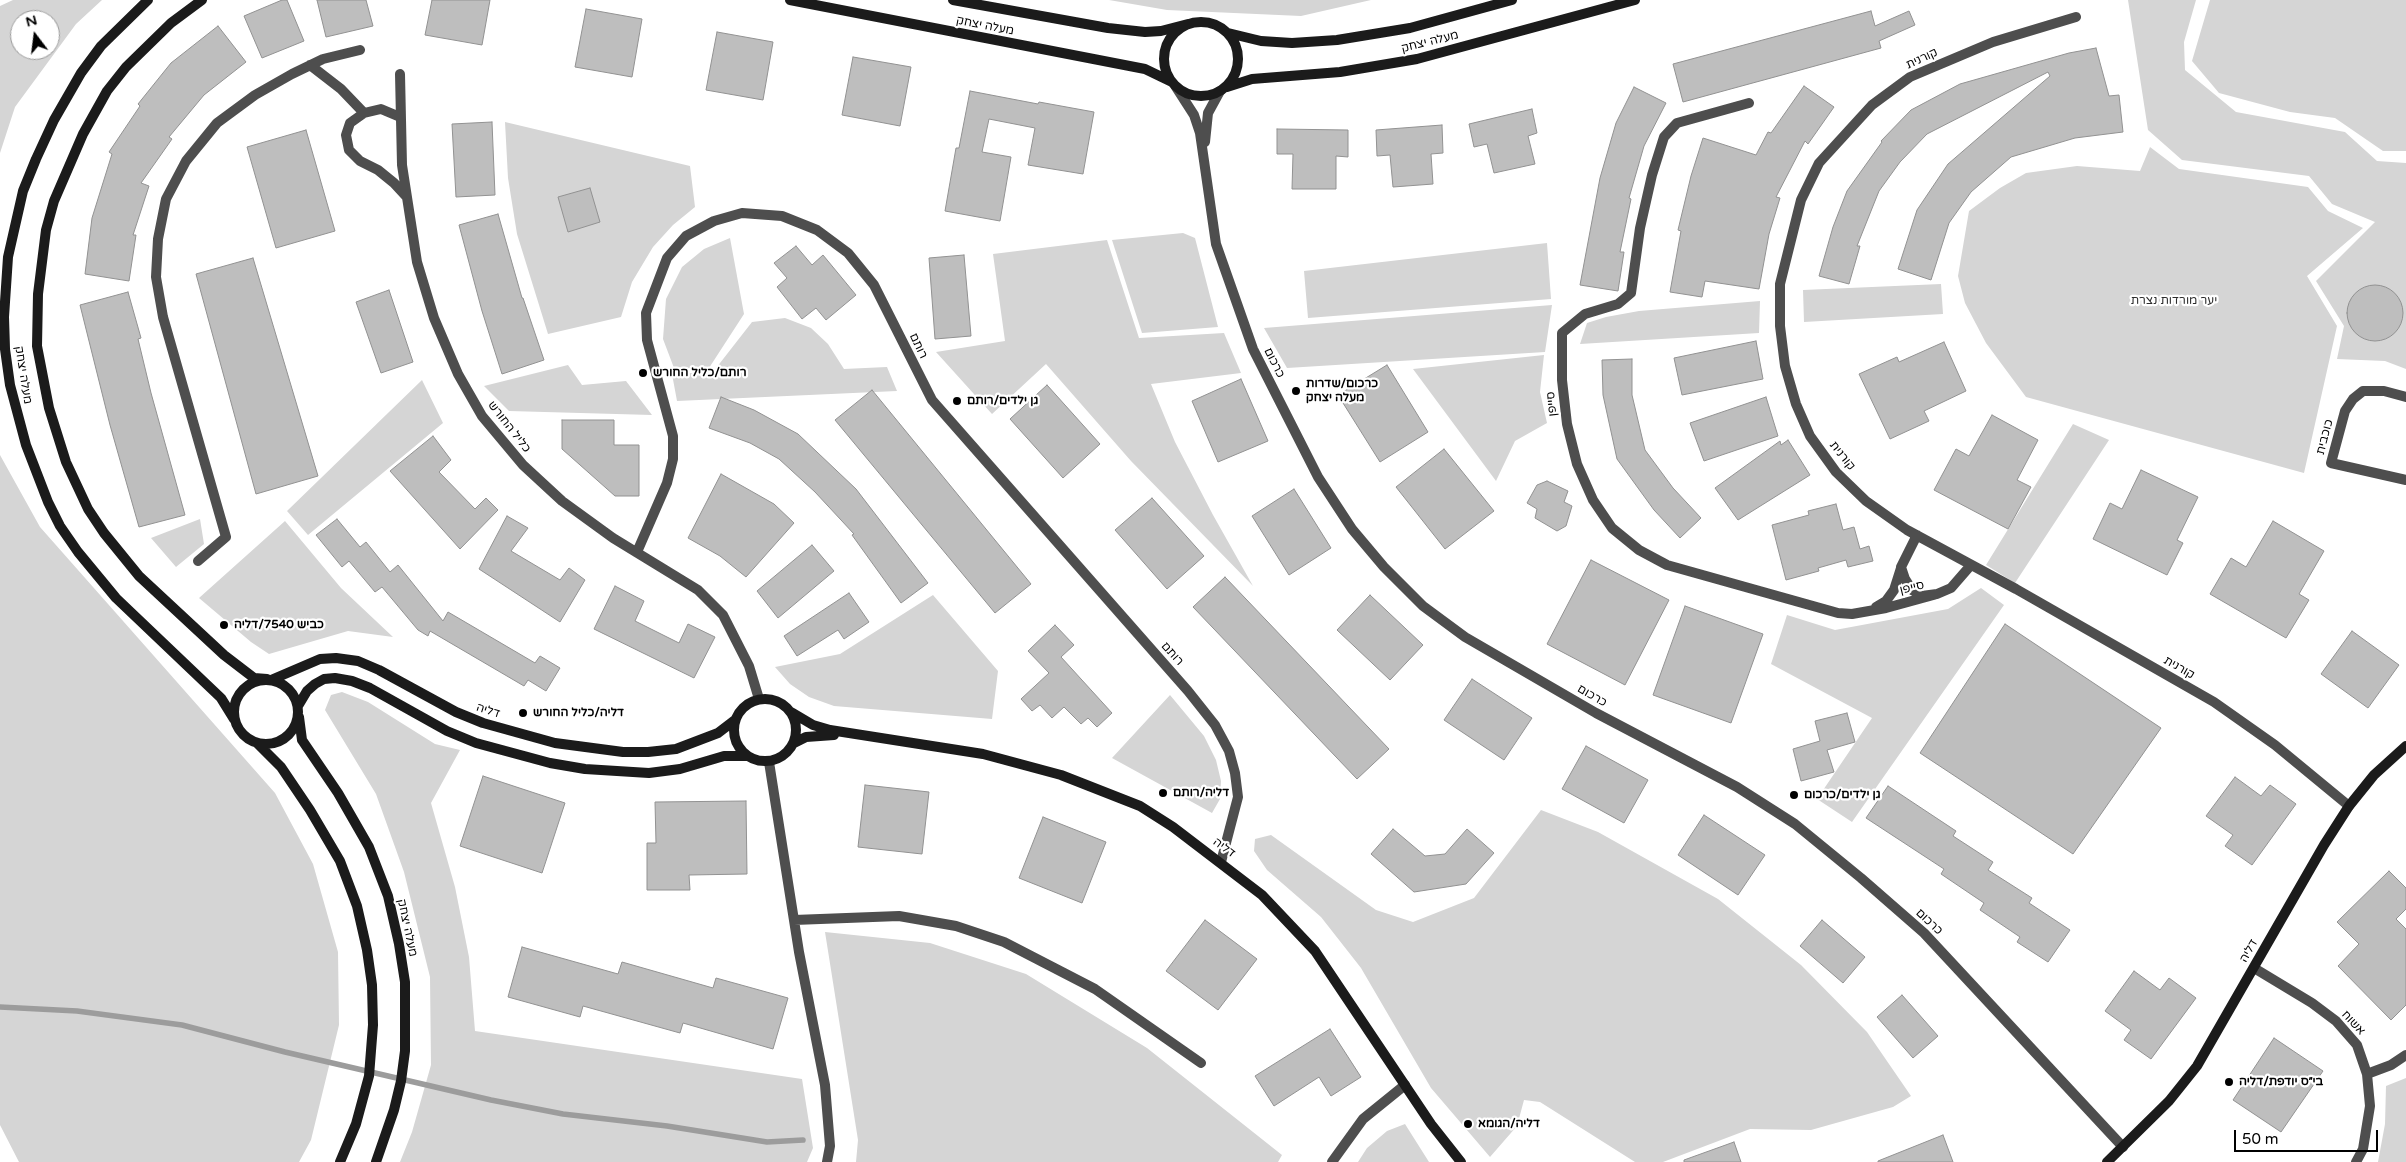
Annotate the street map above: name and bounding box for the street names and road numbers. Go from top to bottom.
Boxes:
street label: מעלה יצחק [955,13,1015,39]
street label: מעלה יצחק [1400,28,1460,56]
street label: קורנית [1904,45,1940,73]
street label: רותם [906,331,930,361]
street label: מעלה יצחק [11,345,35,405]
street label: כרכום [1260,345,1288,381]
street label: סייפן [1544,391,1560,417]
street label: כליל החורש [484,398,534,456]
street label: כוכבית [2313,418,2337,456]
street label: קורנית [1826,439,1858,473]
street label: סייפן [1898,578,1926,598]
street label: רותם [1158,639,1186,669]
street label: קורנית [2161,653,2197,683]
street label: כרכום [1575,682,1609,710]
street label: דליה [474,700,502,722]
street label: דליה [1210,835,1238,861]
street label: מעלה יצחק [394,898,420,958]
street label: כרכום [1912,906,1946,938]
street label: דליה [2237,937,2261,965]
street label: אשוח [2338,1008,2368,1038]

